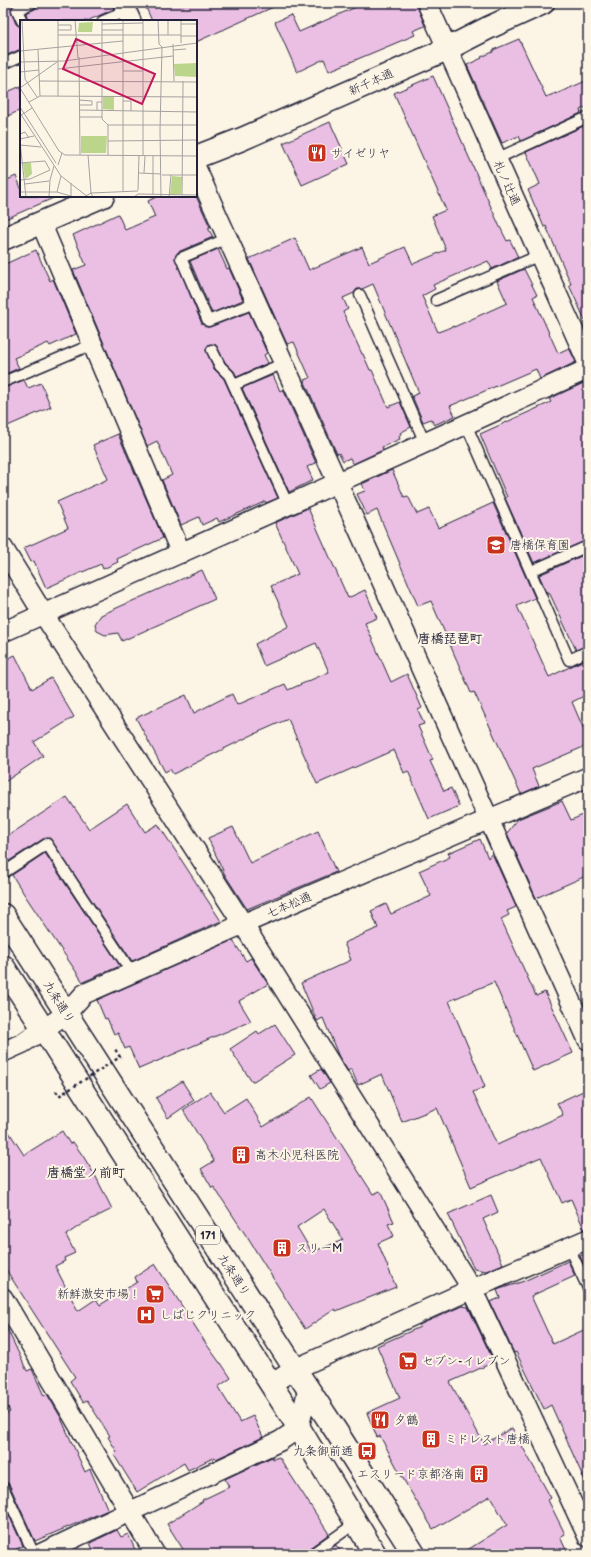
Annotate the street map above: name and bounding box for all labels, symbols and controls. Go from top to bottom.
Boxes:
inset map [20,20,197,197]
street label: 新千本通 [346,66,396,99]
restaurant icon: サイゼリヤ [306,142,328,164]
place label: サイゼリヤ [331,146,390,161]
street label: 札ノ辻通 [490,158,523,208]
school or university icon: 唐橋保育園 [485,534,507,556]
place label: 唐橋保育園 [510,538,570,553]
district label: 唐橋琵琶町 [417,631,483,647]
street label: 七本松通 [264,889,314,922]
street label: 九条通り [39,978,78,1027]
building icon: 高木小児科医院 [230,1144,252,1166]
place label: 高木小児科医院 [255,1148,339,1163]
district label: 唐橋堂ノ前町 [47,1165,125,1181]
road number: 171 [196,1226,220,1244]
building icon: スリーM [271,1237,293,1259]
place label: スリーM [296,1241,342,1256]
street label: 九条通り [214,1251,253,1299]
supermarket icon: 新鮮激安市場！ [144,1283,166,1305]
place label: 新鮮激安市場！ [57,1287,141,1302]
hospital icon: しばじクリニック [135,1304,157,1326]
place label: しばじクリニック [160,1308,256,1323]
supermarket icon: セブン-イレブン [397,1350,419,1372]
place label: セブン-イレブン [422,1354,510,1369]
restaurant icon: 夕鶴 [369,1409,391,1431]
place label: 夕鶴 [394,1413,418,1428]
building icon: ミドレスト唐橋 [420,1428,442,1450]
place label: ミドレスト唐橋 [445,1432,530,1447]
bus stop icon: 九条御前通 [356,1440,378,1462]
place label: 九条御前通 [293,1444,353,1459]
building icon: エスリード京都洛南 [468,1463,490,1485]
place label: エスリード京都洛南 [357,1467,465,1482]

